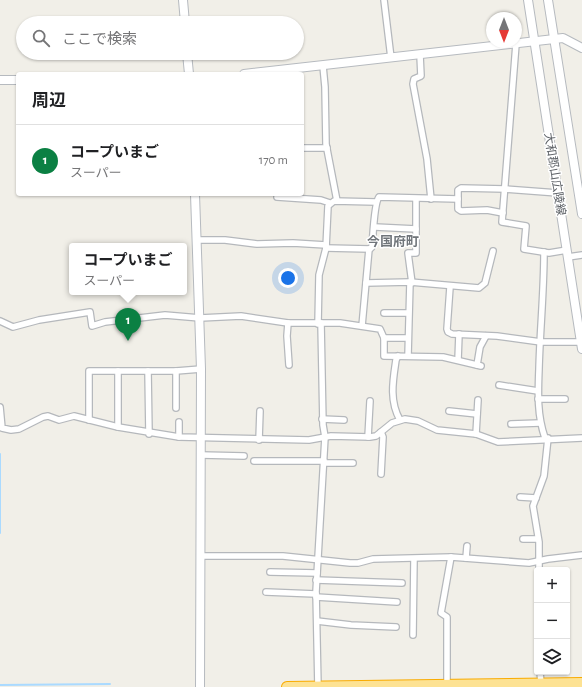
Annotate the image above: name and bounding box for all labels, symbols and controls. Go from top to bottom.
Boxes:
north arrow [486,12,522,48]
search box [16,16,304,60]
icon: search [30,27,52,49]
text: ここで検索 [62,32,137,47]
text: 周辺 [32,92,66,109]
street label: 大和郡山広陵線 [543,131,568,216]
text: コープいまご [70,145,159,160]
text: 1 [43,154,47,167]
text: 170 m [259,154,288,167]
text: スーパー [70,167,122,180]
district label: 今国府町 [367,235,419,249]
popup [69,243,187,295]
text: コープいまご [83,253,173,268]
your location [278,268,298,288]
text: スーパー [83,275,135,288]
pin: 1 [115,308,141,341]
map controls [534,567,570,675]
button: + [534,567,570,603]
button: − [534,603,570,639]
button: layers [534,639,570,675]

